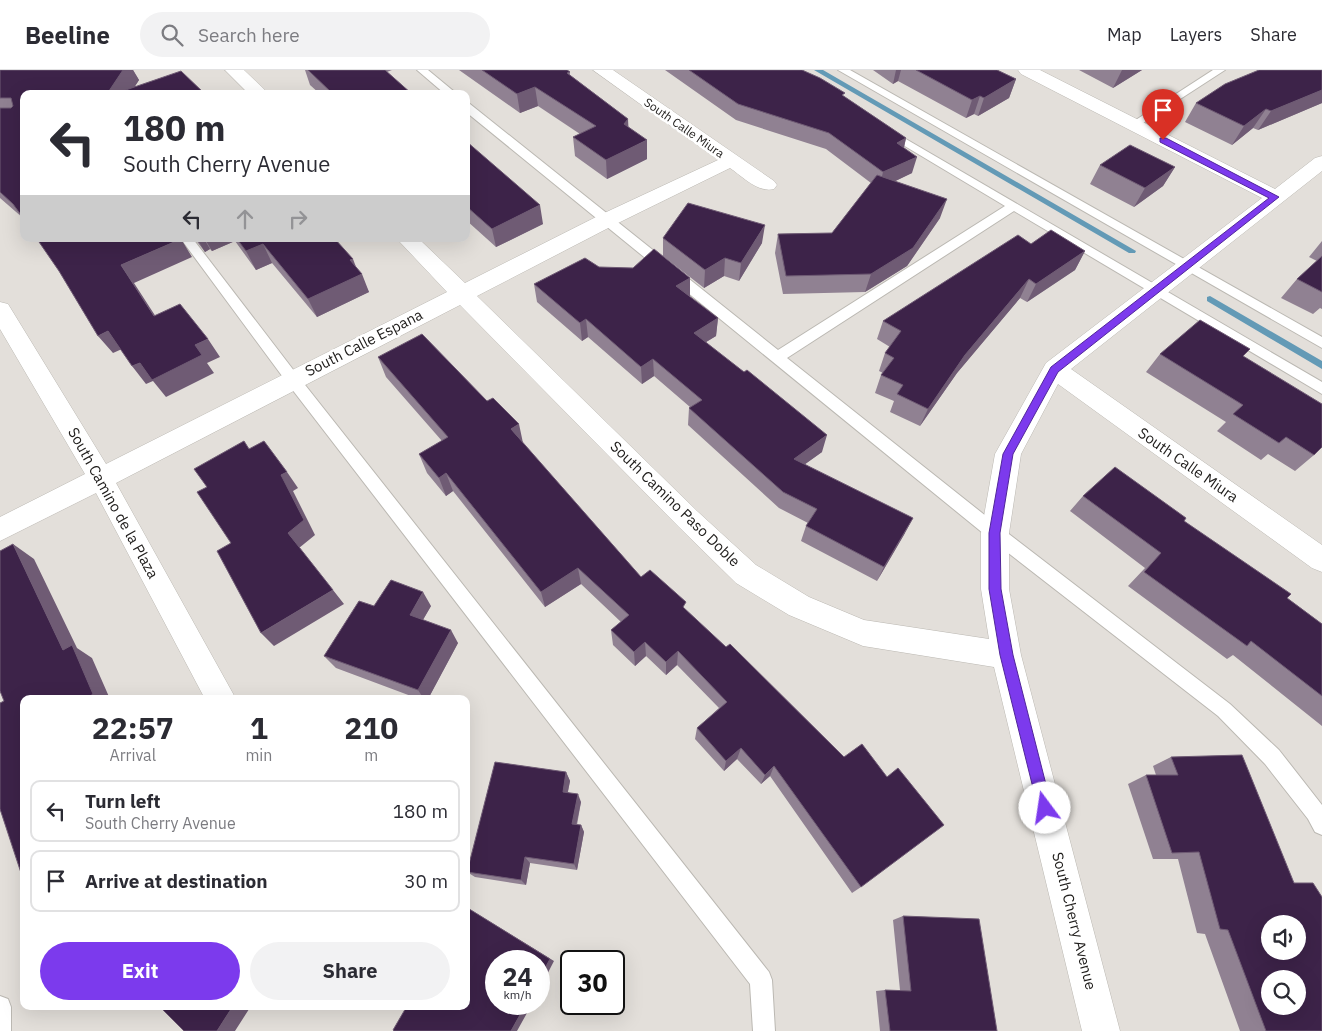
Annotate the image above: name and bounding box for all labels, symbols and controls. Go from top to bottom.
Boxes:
search box [140,12,490,57]
text: Beeline [25,19,110,51]
icon: search [158,21,186,49]
text: Search here [198,23,300,47]
text: Map [1107,23,1142,46]
text: Layers [1170,23,1222,46]
text: Share [1250,23,1297,46]
pin [1142,89,1184,140]
street label: South Calle Miura [641,94,728,161]
icon: arrive [1149,96,1177,124]
text: 180 m [123,105,226,151]
icon: left [40,110,105,175]
text: South Cherry Avenue [123,149,330,178]
icon: left [178,205,206,233]
icon: ahead [231,205,259,233]
icon: right [284,205,312,233]
street label: South Calle Espana [302,305,426,380]
street label: South Calle Miura [1134,423,1242,506]
street label: South Camino de la Plaza [64,424,163,582]
street label: South Camino Paso Doble [606,437,744,571]
text: 22:57 [92,708,174,747]
text: 1 [250,708,268,747]
text: 210 [344,708,398,747]
text: Arrival [109,745,156,765]
text: min [245,745,272,765]
text: m [364,745,378,765]
position arrow [1018,781,1070,833]
text: Turn left [85,789,161,813]
icon: left [42,797,70,825]
text: 180 m [393,799,448,823]
text: South Cherry Avenue [85,813,236,833]
street label: South Cherry Avenue [1048,850,1101,992]
icon: arrive [42,867,70,895]
text: Arrive at destination [85,869,268,893]
text: 30 m [404,869,448,893]
map controls [1261,915,1306,1015]
button: sound [1261,915,1306,960]
button: Exit [40,942,240,1000]
button: Share [250,942,450,1000]
speed limit sign: 30 [560,950,625,1015]
text: 24 [502,960,533,993]
button: search [1261,970,1306,1015]
text: km/h [503,987,532,1002]

